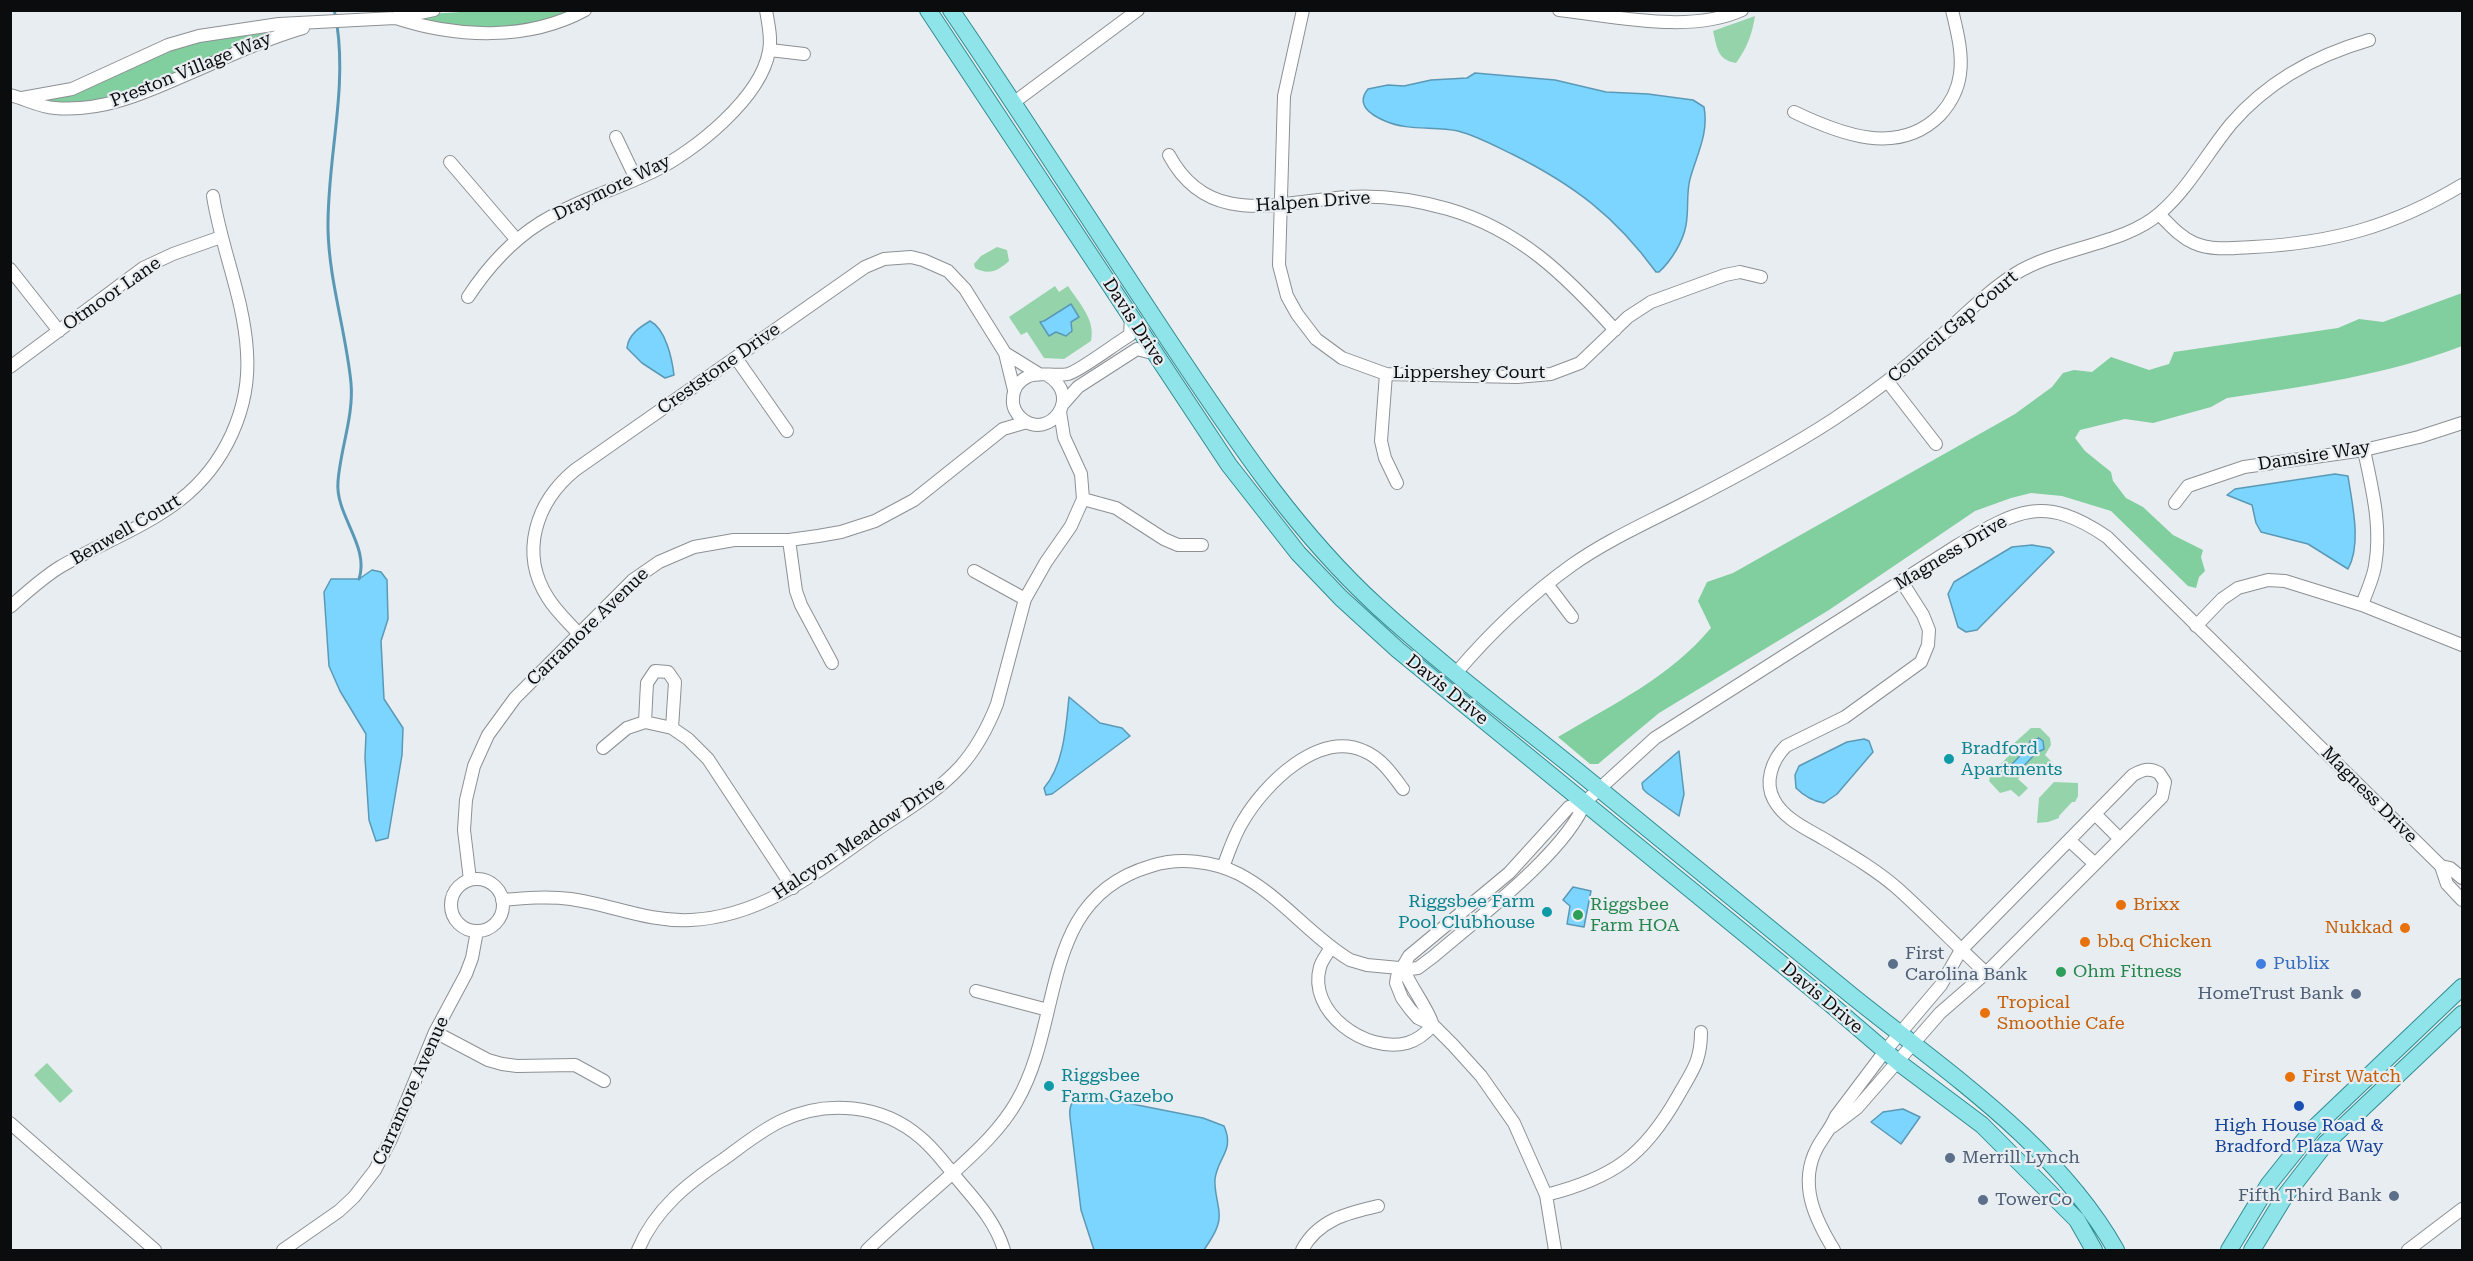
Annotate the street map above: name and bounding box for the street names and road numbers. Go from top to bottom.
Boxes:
street label: Preston Village Way [107,28,275,112]
street label: Draymore Way [550,150,674,226]
street label: Halpen Drive [1255,187,1371,217]
street label: Otmoor Lane [59,252,165,336]
street label: Council Gap Court [1884,266,2022,388]
street label: Davis Drive [1098,274,1170,370]
street label: Creststone Drive [654,319,784,419]
street label: Lippershey Court [1393,362,1545,384]
street label: Damsire Way [2256,436,2372,476]
street label: Benwell Court [67,490,185,570]
street label: Magness Drive [1891,511,2011,595]
street label: Carramore Avenue [523,563,653,691]
street label: Davis Drive [1402,650,1492,730]
street label: Magness Drive [2316,742,2422,848]
street label: Halcyon Meadow Drive [769,773,949,905]
street label: Davis Drive [1777,958,1867,1038]
street label: Carramore Avenue [368,1013,454,1169]

